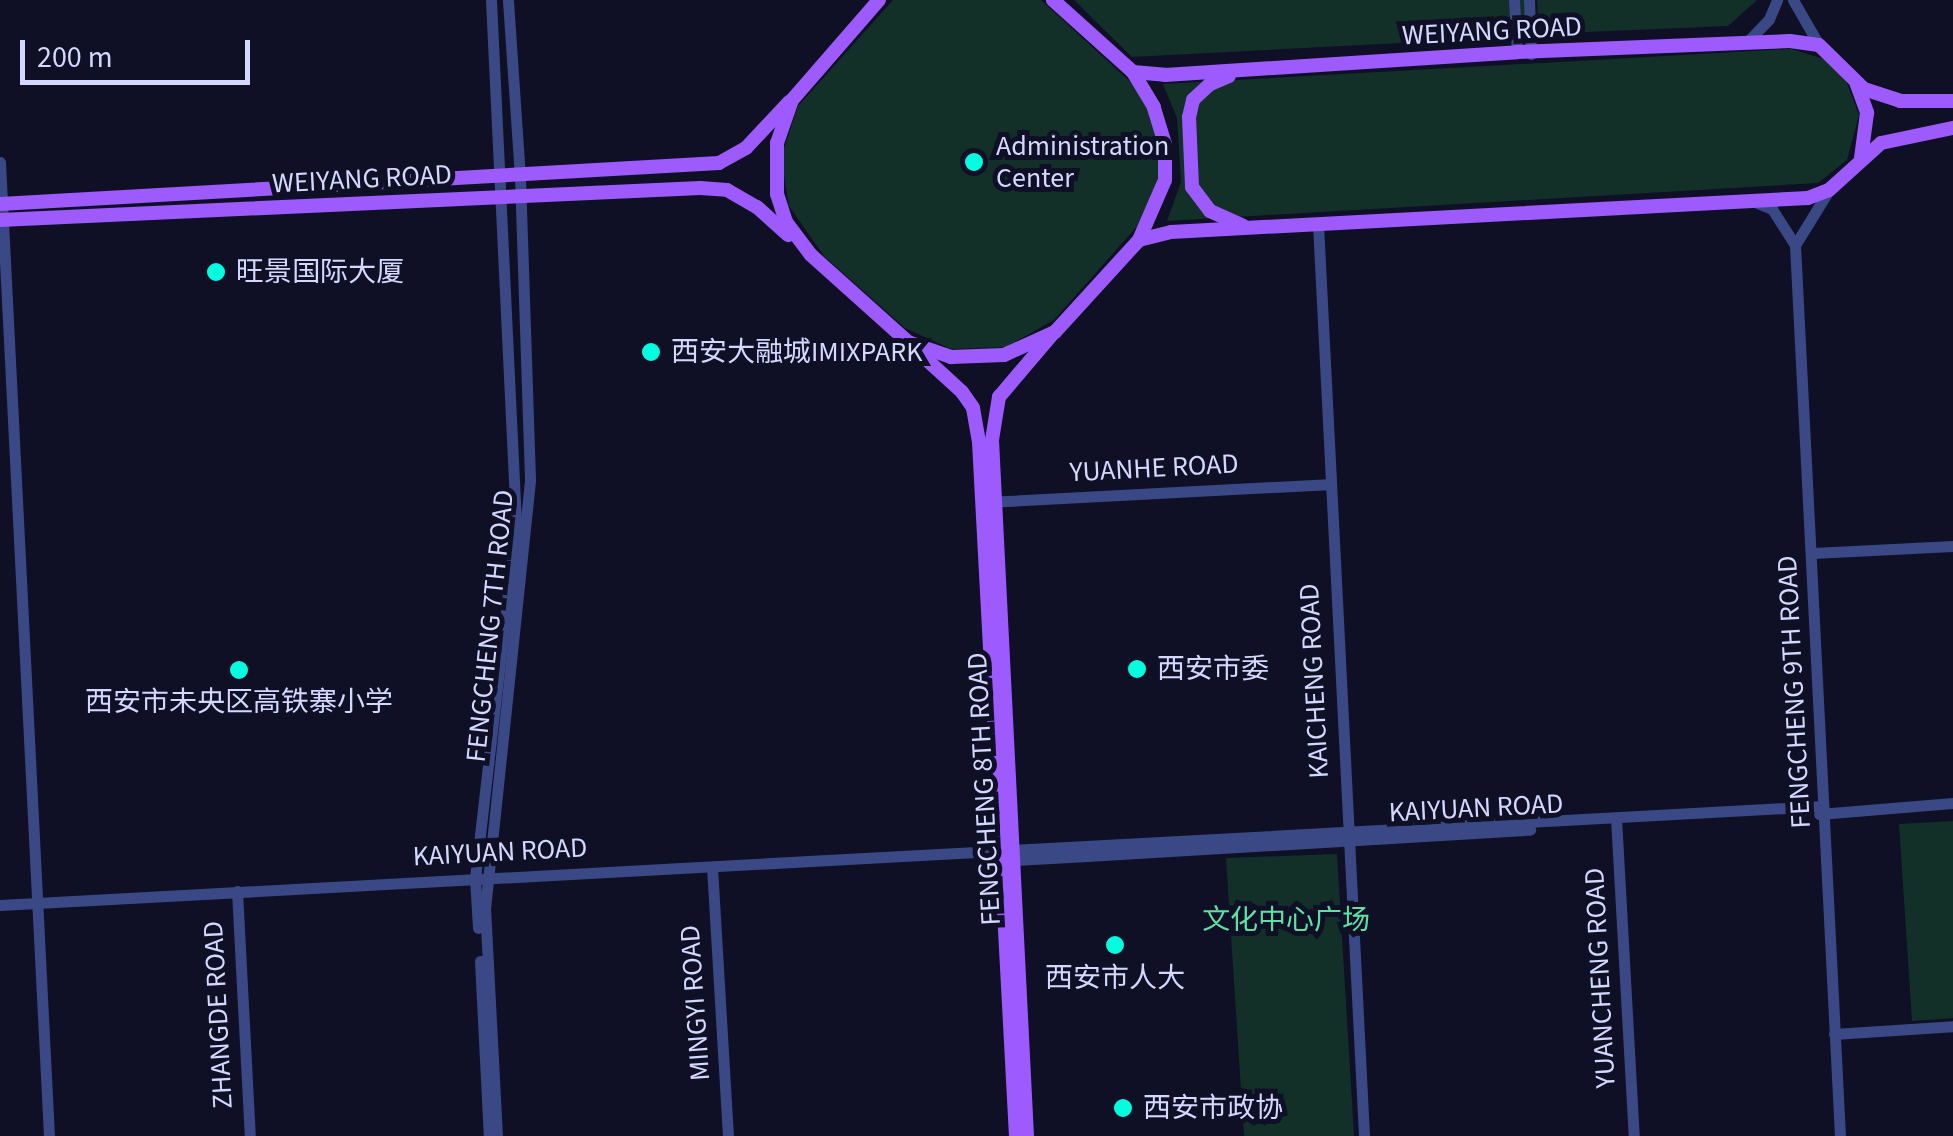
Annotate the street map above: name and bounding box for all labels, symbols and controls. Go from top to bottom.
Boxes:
street label: WEIYANG ROAD [1401,10,1583,52]
scale bar [25,20,255,82]
text: 200 m [37,36,113,79]
place label: Administration Center [996,129,1169,195]
marker: Administration Center [961,149,987,175]
street label: WEIYANG ROAD [271,158,453,200]
place label: 旺景国际大厦 [236,255,404,289]
marker: 旺景国际大厦 [205,261,227,283]
place label: 西安大融城IMIXPARK [671,335,922,369]
marker: 西安大融城IMIXPARK [640,341,662,363]
street label: YUANHE ROAD [1069,447,1239,489]
street label: FENGCHENG 7TH ROAD [459,488,521,764]
street label: FENGCHENG 9TH ROAD [1770,555,1818,829]
street label: KAICHENG ROAD [1292,583,1336,779]
street label: FENGCHENG 8TH ROAD [960,652,1008,926]
place label: 西安市委 [1157,652,1269,686]
marker: 西安市委 [1126,658,1148,680]
marker: 西安市未央区高铁寨小学 [228,659,250,681]
place label: 西安市未央区高铁寨小学 [85,685,393,719]
street label: KAIYUAN ROAD [1388,787,1564,829]
street label: KAIYUAN ROAD [412,831,588,873]
street label: YUANCHENG ROAD [1577,867,1623,1089]
park label: 文化中心广场 [1202,903,1370,937]
street label: ZHANGDE ROAD [196,920,240,1110]
street label: MINGYI ROAD [673,924,717,1082]
marker: 西安市人大 [1104,934,1126,956]
place label: 西安市人大 [1045,961,1185,995]
place label: 西安市政协 [1143,1091,1283,1125]
marker: 西安市政协 [1112,1097,1134,1119]

